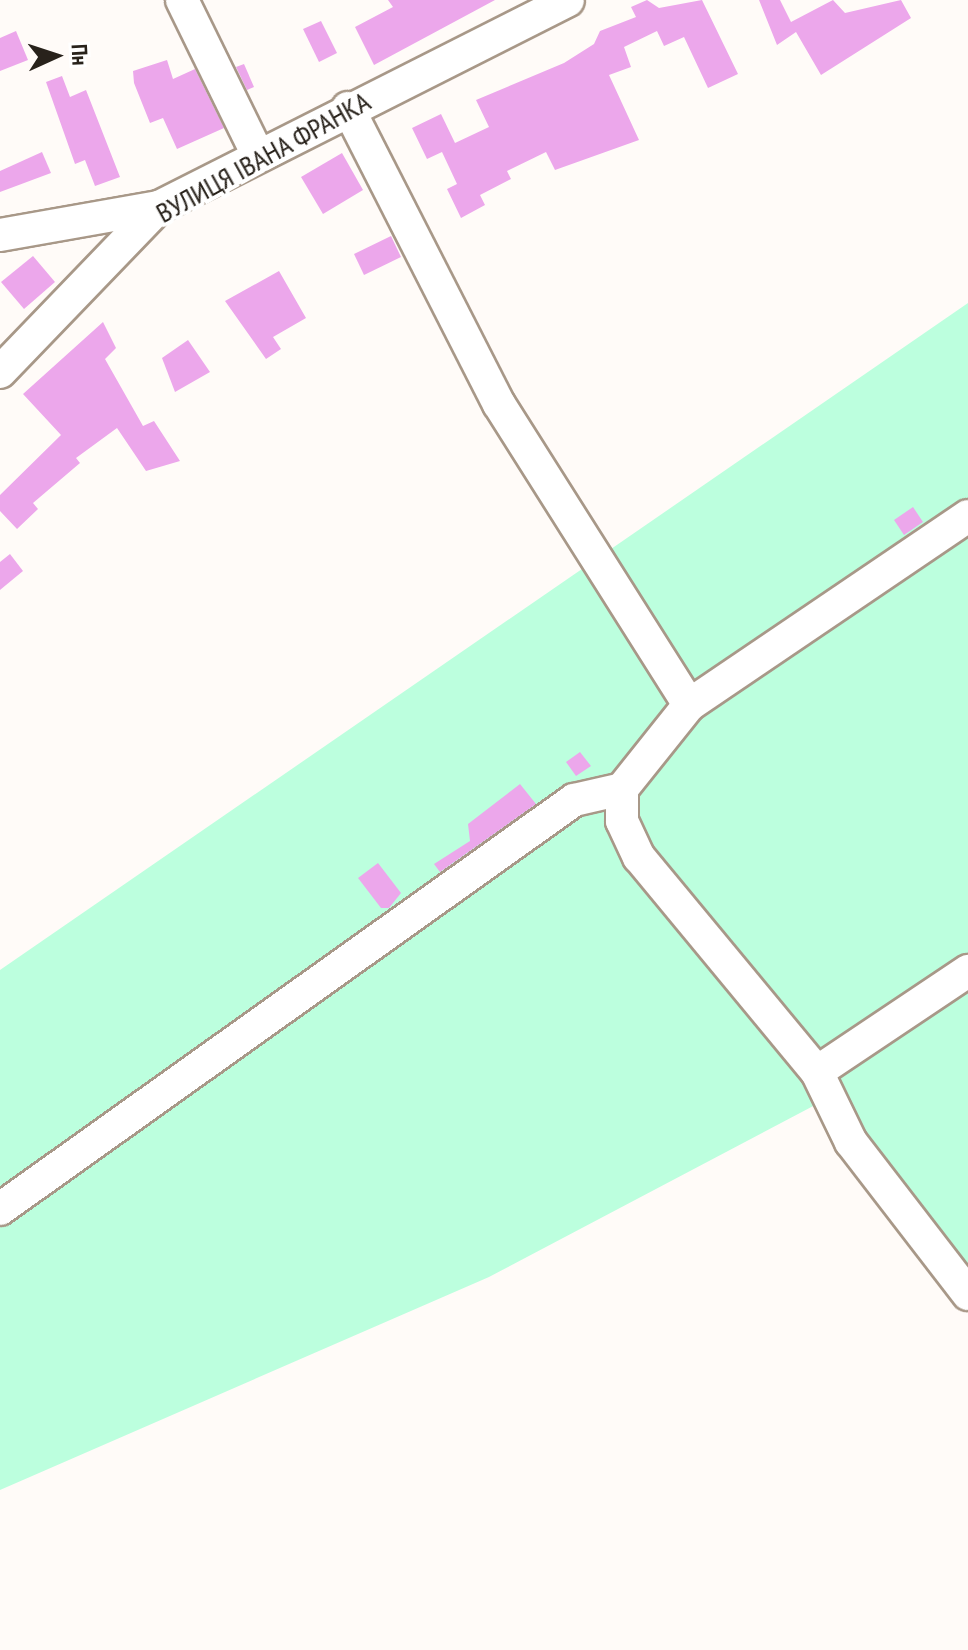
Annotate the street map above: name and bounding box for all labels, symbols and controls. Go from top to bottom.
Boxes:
north arrow [16,16,96,96]
text: Пн [65,43,95,66]
street label: ВУЛИЦЯ ІВАНА ФРАНКА [150,84,376,230]

